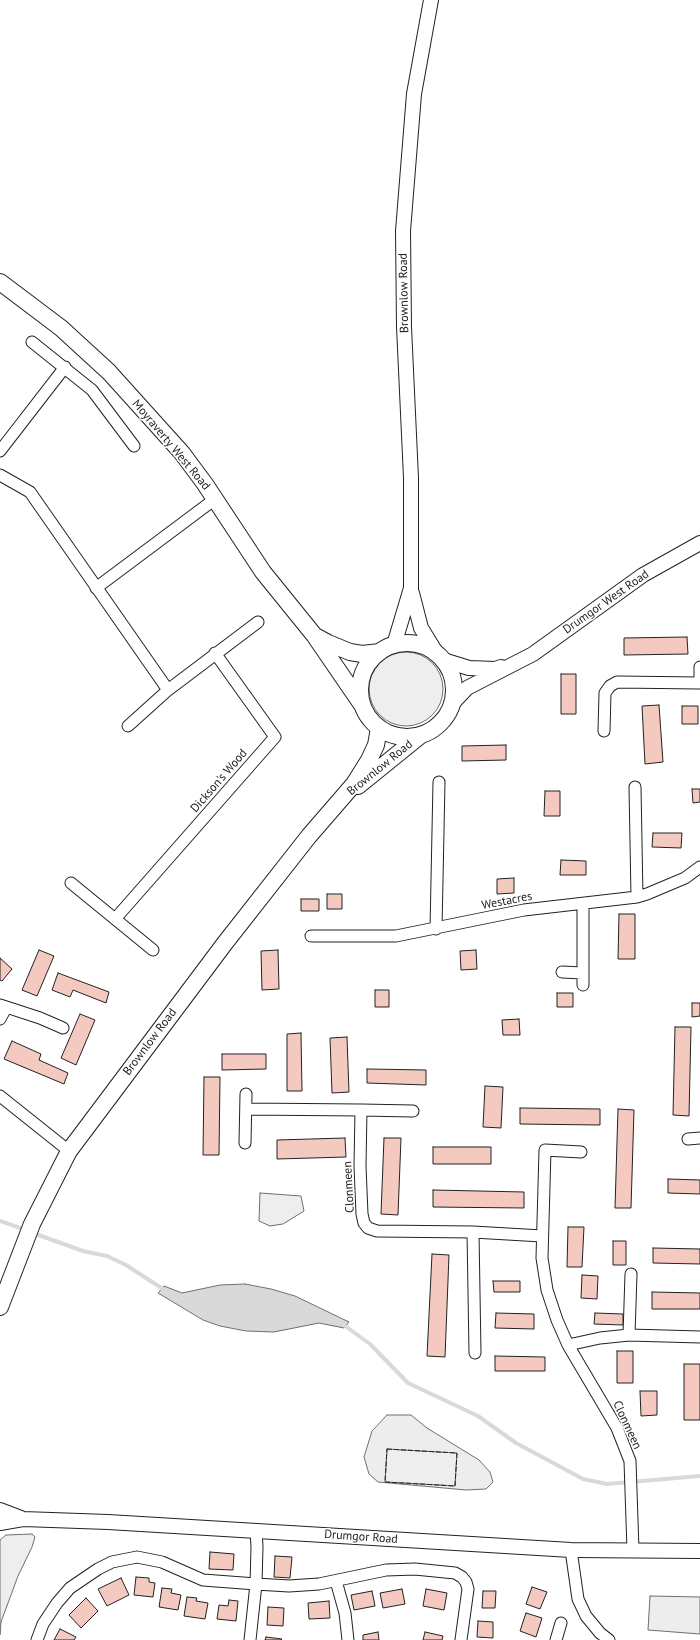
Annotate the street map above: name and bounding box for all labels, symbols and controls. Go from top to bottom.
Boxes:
street label: Brownlow Road [396,253,412,333]
street label: Moyraverty West Road [129,397,213,493]
street label: Drumgor West Road [560,567,652,637]
street label: Brownlow Road [344,737,416,799]
street label: Dickson's Wood [188,746,250,816]
street label: Westacres [480,889,534,913]
street label: Brownlow Road [120,1006,180,1078]
street label: Clonmeen [340,1161,358,1213]
street label: Clonmeen [610,1399,644,1451]
street label: Drumgor Road [324,1527,398,1547]

